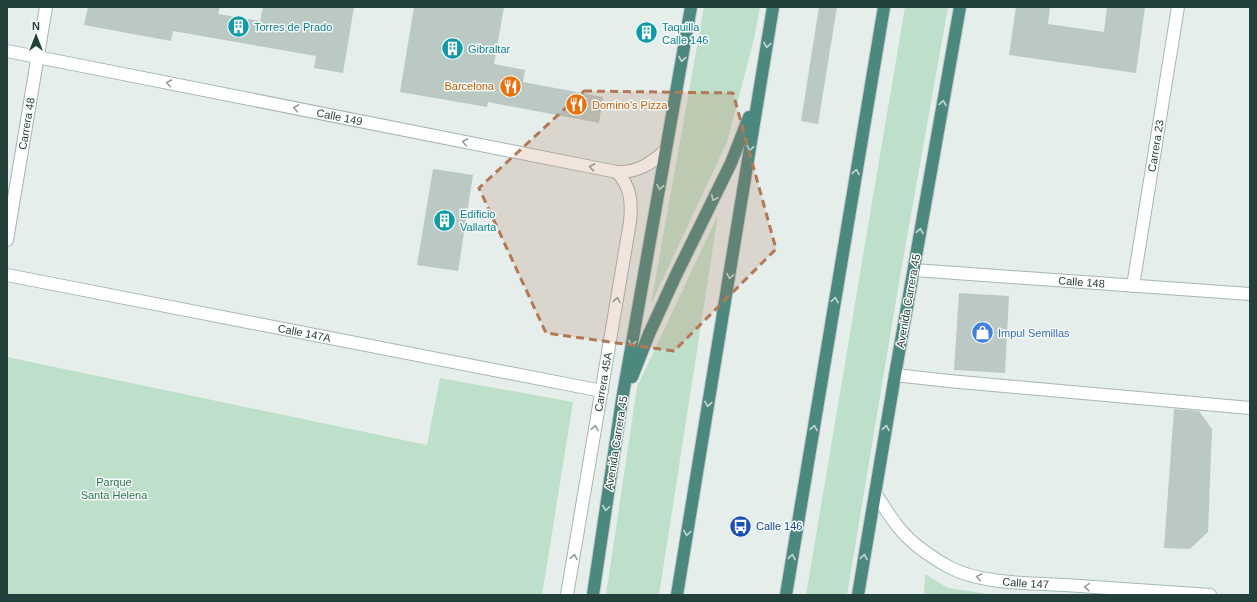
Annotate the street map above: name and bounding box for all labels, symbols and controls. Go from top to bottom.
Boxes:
building icon: Torres de Prado [225,14,251,40]
north arrow [16,16,56,56]
text: N [32,20,40,32]
building icon: Taquilla Calle 146 [634,20,660,46]
place label: Torres de Prado [254,21,332,33]
place label: Taquilla Calle 146 [662,21,708,46]
building icon: Gibraltar [439,36,465,62]
one-way arrow [763,42,772,49]
place label: Gibraltar [468,43,511,55]
one-way arrow [678,56,687,62]
restaurant icon: Barcelona [497,73,523,99]
one-way arrow [166,79,172,88]
place label: Barcelona [444,80,495,92]
restaurant icon: Domino's Pizza [563,92,589,118]
street label: Carrera 48 [16,97,37,151]
place label: Domino's Pizza [592,99,668,111]
one-way arrow [938,100,947,106]
one-way arrow [293,105,299,113]
street label: Calle 149 [316,107,364,127]
street label: Carrera 23 [1145,119,1166,173]
one-way arrow [462,138,468,147]
one-way arrow [746,145,755,151]
one-way arrow [589,164,596,172]
one-way arrow [851,169,860,175]
one-way arrow [656,184,664,190]
one-way arrow [711,194,719,201]
building icon: Edificio Vallarta [432,207,458,233]
place label: Edificio Vallarta [460,208,497,233]
one-way arrow [916,228,924,234]
street label: Avenida Carrera 45 [894,253,922,349]
one-way arrow [726,273,735,279]
street label: Calle 148 [1058,274,1105,290]
one-way arrow [612,297,621,303]
one-way arrow [830,297,839,303]
shop icon: Impul Semillas [969,320,995,346]
street label: Calle 147A [277,322,333,344]
place label: Impul Semillas [998,327,1070,339]
one-way arrow [629,340,637,346]
street label: Carrera 45A [592,351,614,413]
street label: Avenida Carrera 45 [603,395,629,491]
one-way arrow [704,401,713,408]
one-way arrow [591,425,599,431]
one-way arrow [809,425,817,431]
one-way arrow [881,425,890,431]
park label: Parque Santa Helena [81,476,148,501]
one-way arrow [602,505,611,511]
bus stop icon: Calle 146 [727,513,753,539]
place label: Calle 146 [756,520,802,532]
one-way arrow [683,530,692,536]
one-way arrow [569,553,578,560]
one-way arrow [787,553,796,560]
one-way arrow [859,553,868,560]
one-way arrow [976,573,983,581]
street label: Calle 147 [1002,575,1049,590]
one-way arrow [1084,582,1090,591]

